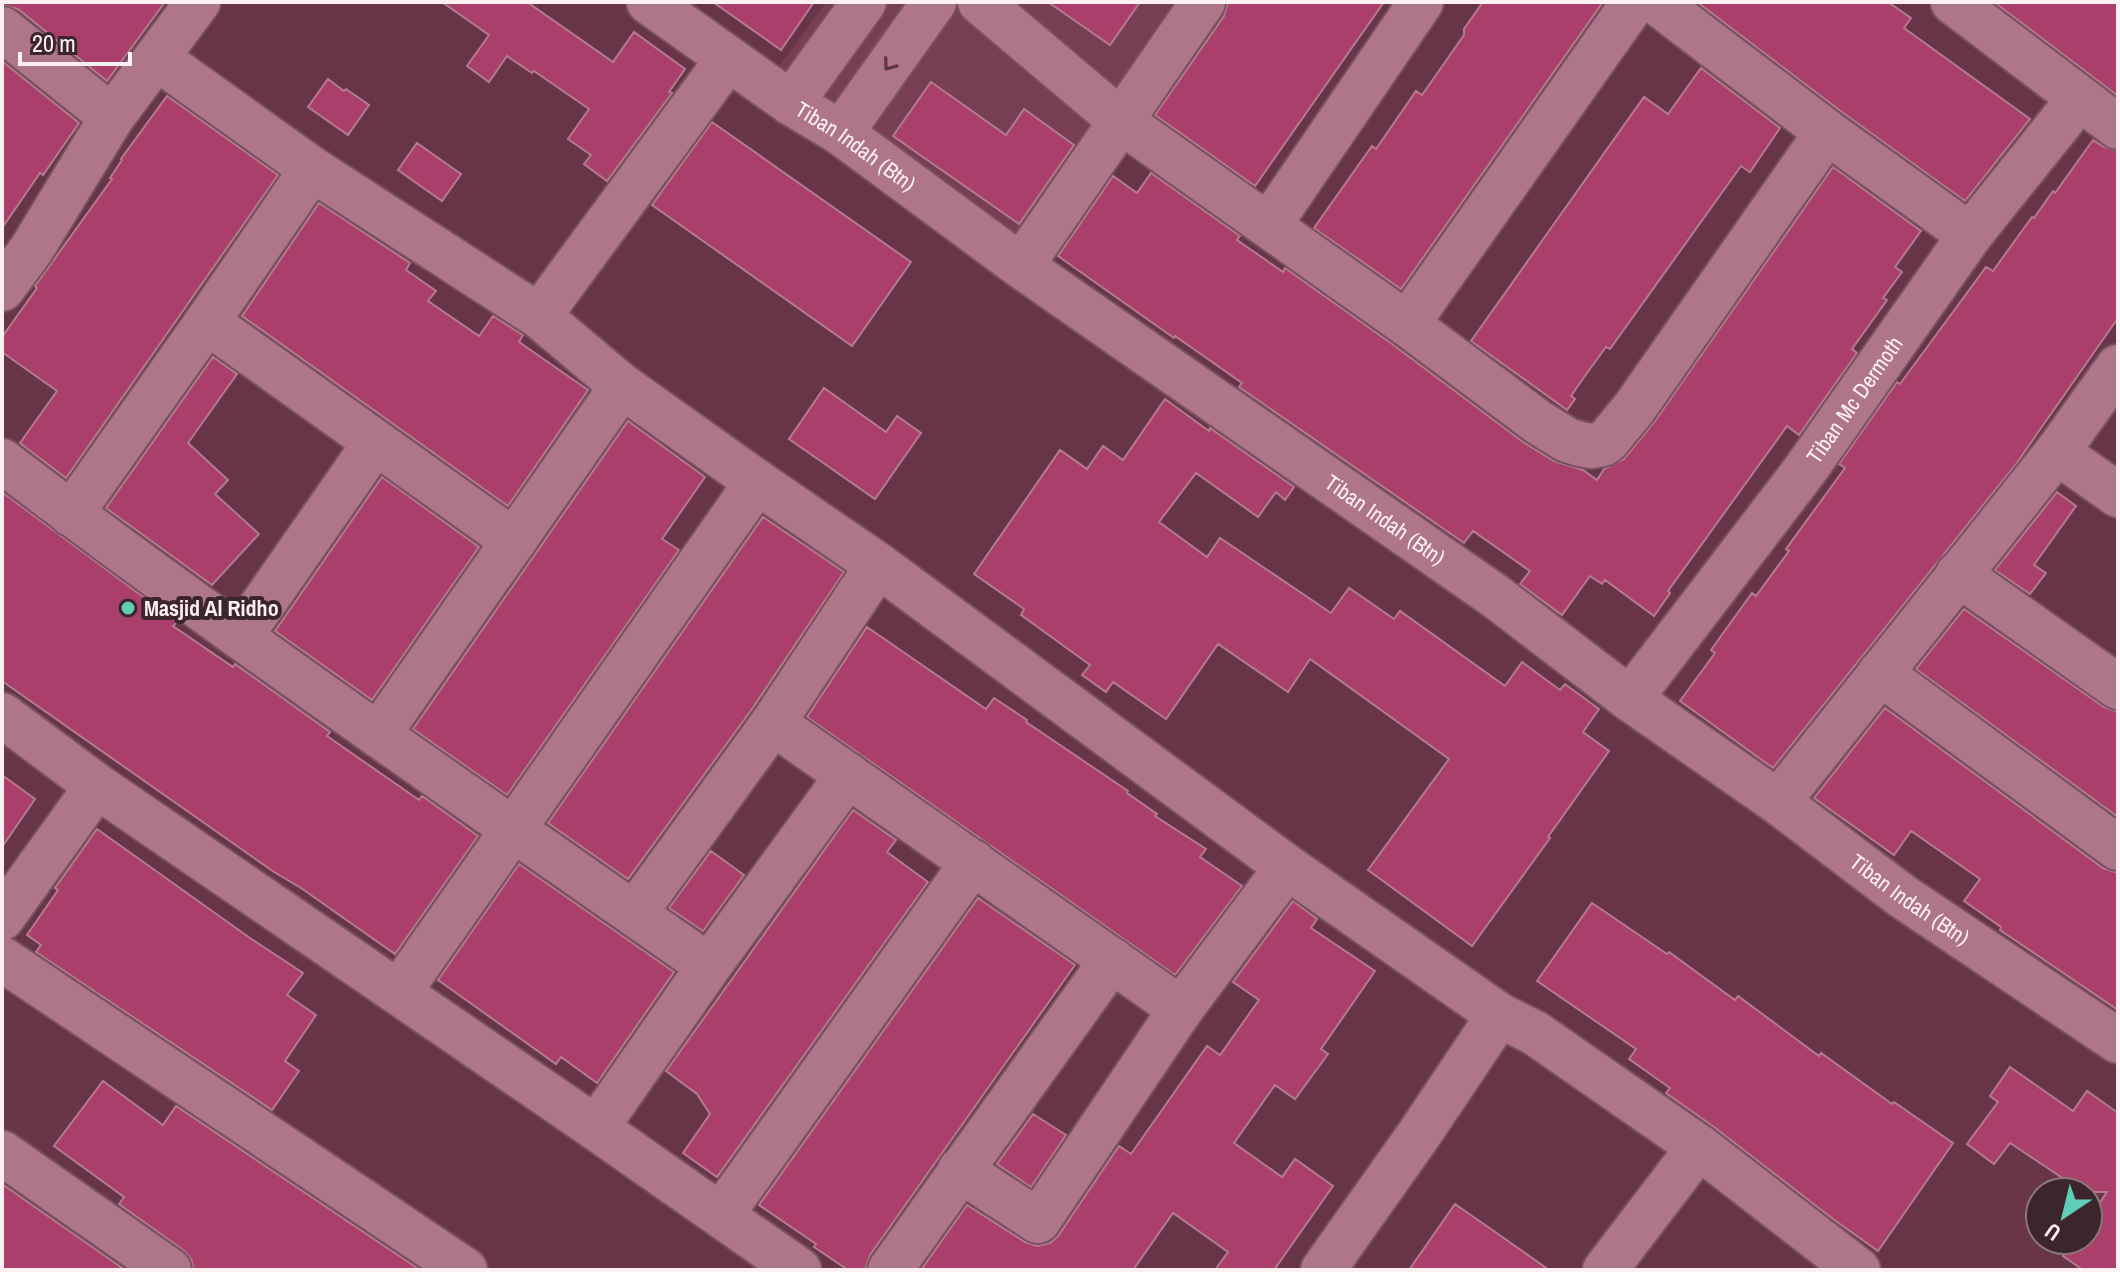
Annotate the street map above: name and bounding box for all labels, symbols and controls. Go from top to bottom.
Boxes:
scale bar [20,16,130,66]
text: 20 m [32,27,76,59]
one-way arrow [884,57,899,71]
street label: Tiban Indah (Btn) [790,94,922,198]
street label: Tiban Mc Dermoth [1799,330,1909,469]
street label: Tiban Indah (Btn) [1319,467,1451,572]
place label: Masjid Al Ridho [144,593,279,623]
marker: Masjid Al Ridho [119,599,137,617]
street label: Tiban Indah (Btn) [1844,847,1976,952]
north arrow [2024,1176,2104,1256]
text: U [2039,1216,2066,1248]

